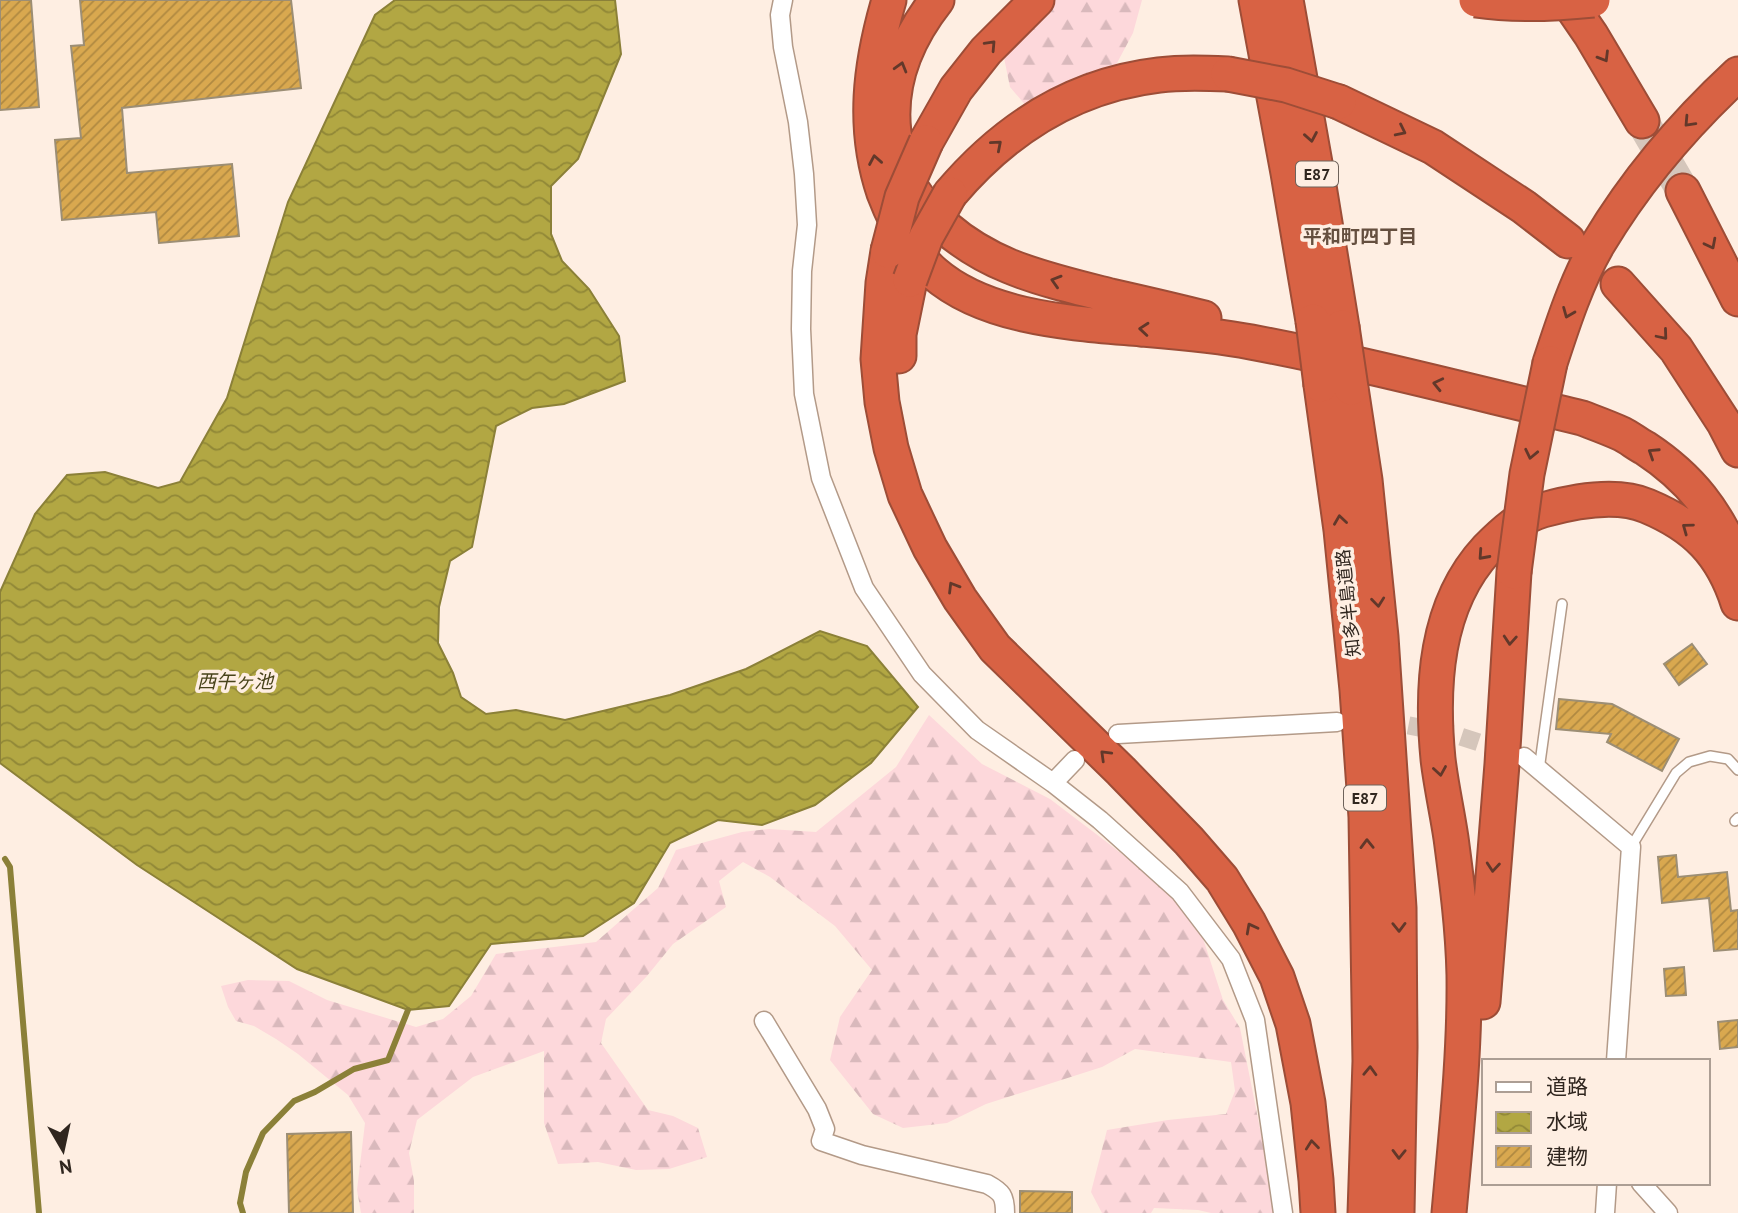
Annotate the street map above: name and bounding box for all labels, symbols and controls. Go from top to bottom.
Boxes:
one-way arrow [983,40,996,53]
one-way arrow [1596,49,1609,62]
one-way arrow [892,61,907,73]
one-way arrow [1685,114,1698,127]
one-way arrow [1394,123,1406,137]
one-way arrow [1303,131,1318,143]
one-way arrow [989,141,1002,153]
one-way arrow [868,154,883,166]
road number: E87 [1296,162,1338,186]
district label: 平和町四丁目 [1303,224,1417,248]
one-way arrow [1703,237,1717,249]
one-way arrow [1050,274,1062,289]
one-way arrow [1563,306,1577,318]
one-way arrow [1138,322,1149,337]
one-way arrow [1655,326,1667,339]
one-way arrow [1432,378,1444,392]
one-way arrow [1524,448,1539,460]
one-way arrow [1647,449,1660,462]
one-way arrow [1332,514,1347,525]
one-way arrow [1682,524,1694,536]
one-way arrow [1478,546,1491,559]
street label: 知多半島道路 [1331,548,1365,658]
one-way arrow [948,582,961,595]
one-way arrow [1370,596,1385,608]
one-way arrow [1502,634,1517,645]
water label: 西午ヶ池 [197,669,275,693]
one-way arrow [1100,751,1113,764]
one-way arrow [1432,765,1447,777]
road number: E87 [1344,786,1386,810]
one-way arrow [1359,838,1374,849]
one-way arrow [1486,861,1501,872]
one-way arrow [1391,922,1407,932]
one-way arrow [1246,923,1260,935]
legend [1482,1059,1710,1185]
one-way arrow [1362,1066,1378,1076]
text: 道路 [1546,1073,1588,1100]
text: 水域 [1546,1108,1588,1135]
north arrow [28,1115,98,1185]
one-way arrow [1305,1139,1320,1151]
text: 建物 [1546,1143,1588,1170]
one-way arrow [1391,1149,1406,1160]
text: N [58,1154,74,1180]

